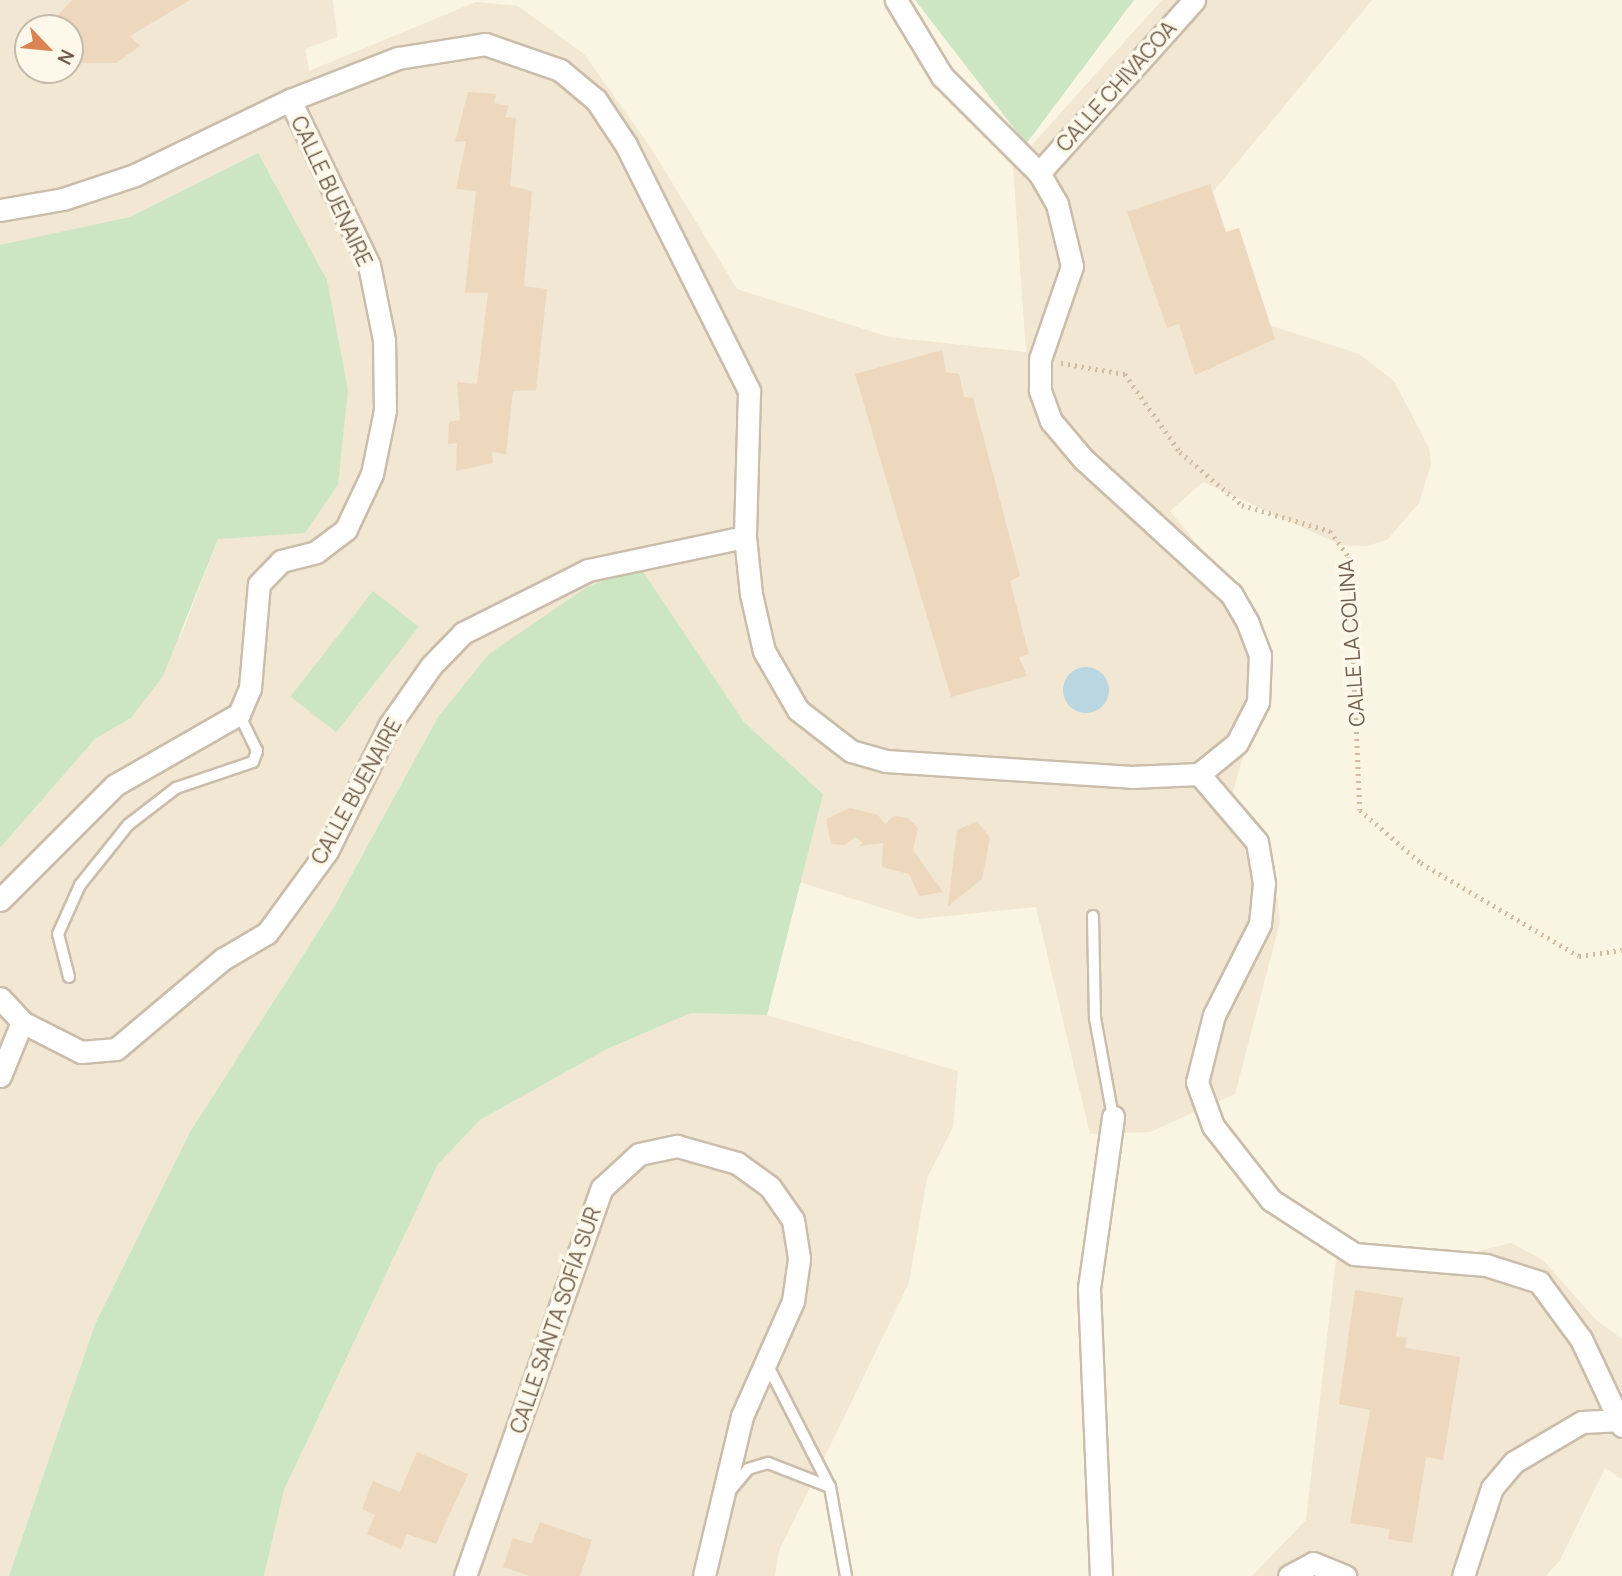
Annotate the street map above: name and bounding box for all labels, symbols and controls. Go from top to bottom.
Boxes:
north arrow [14,14,84,84]
street label: CALLE CHIVACOA [1051,16,1181,156]
text: N [51,45,81,69]
street label: CALLE BUENAIRE [286,112,378,270]
street label: CALLE LA COLINA [1333,559,1369,727]
street label: CALLE BUENAIRE [305,714,407,868]
street label: CALLE SANTA SOFÍA SUR [504,1203,606,1437]

